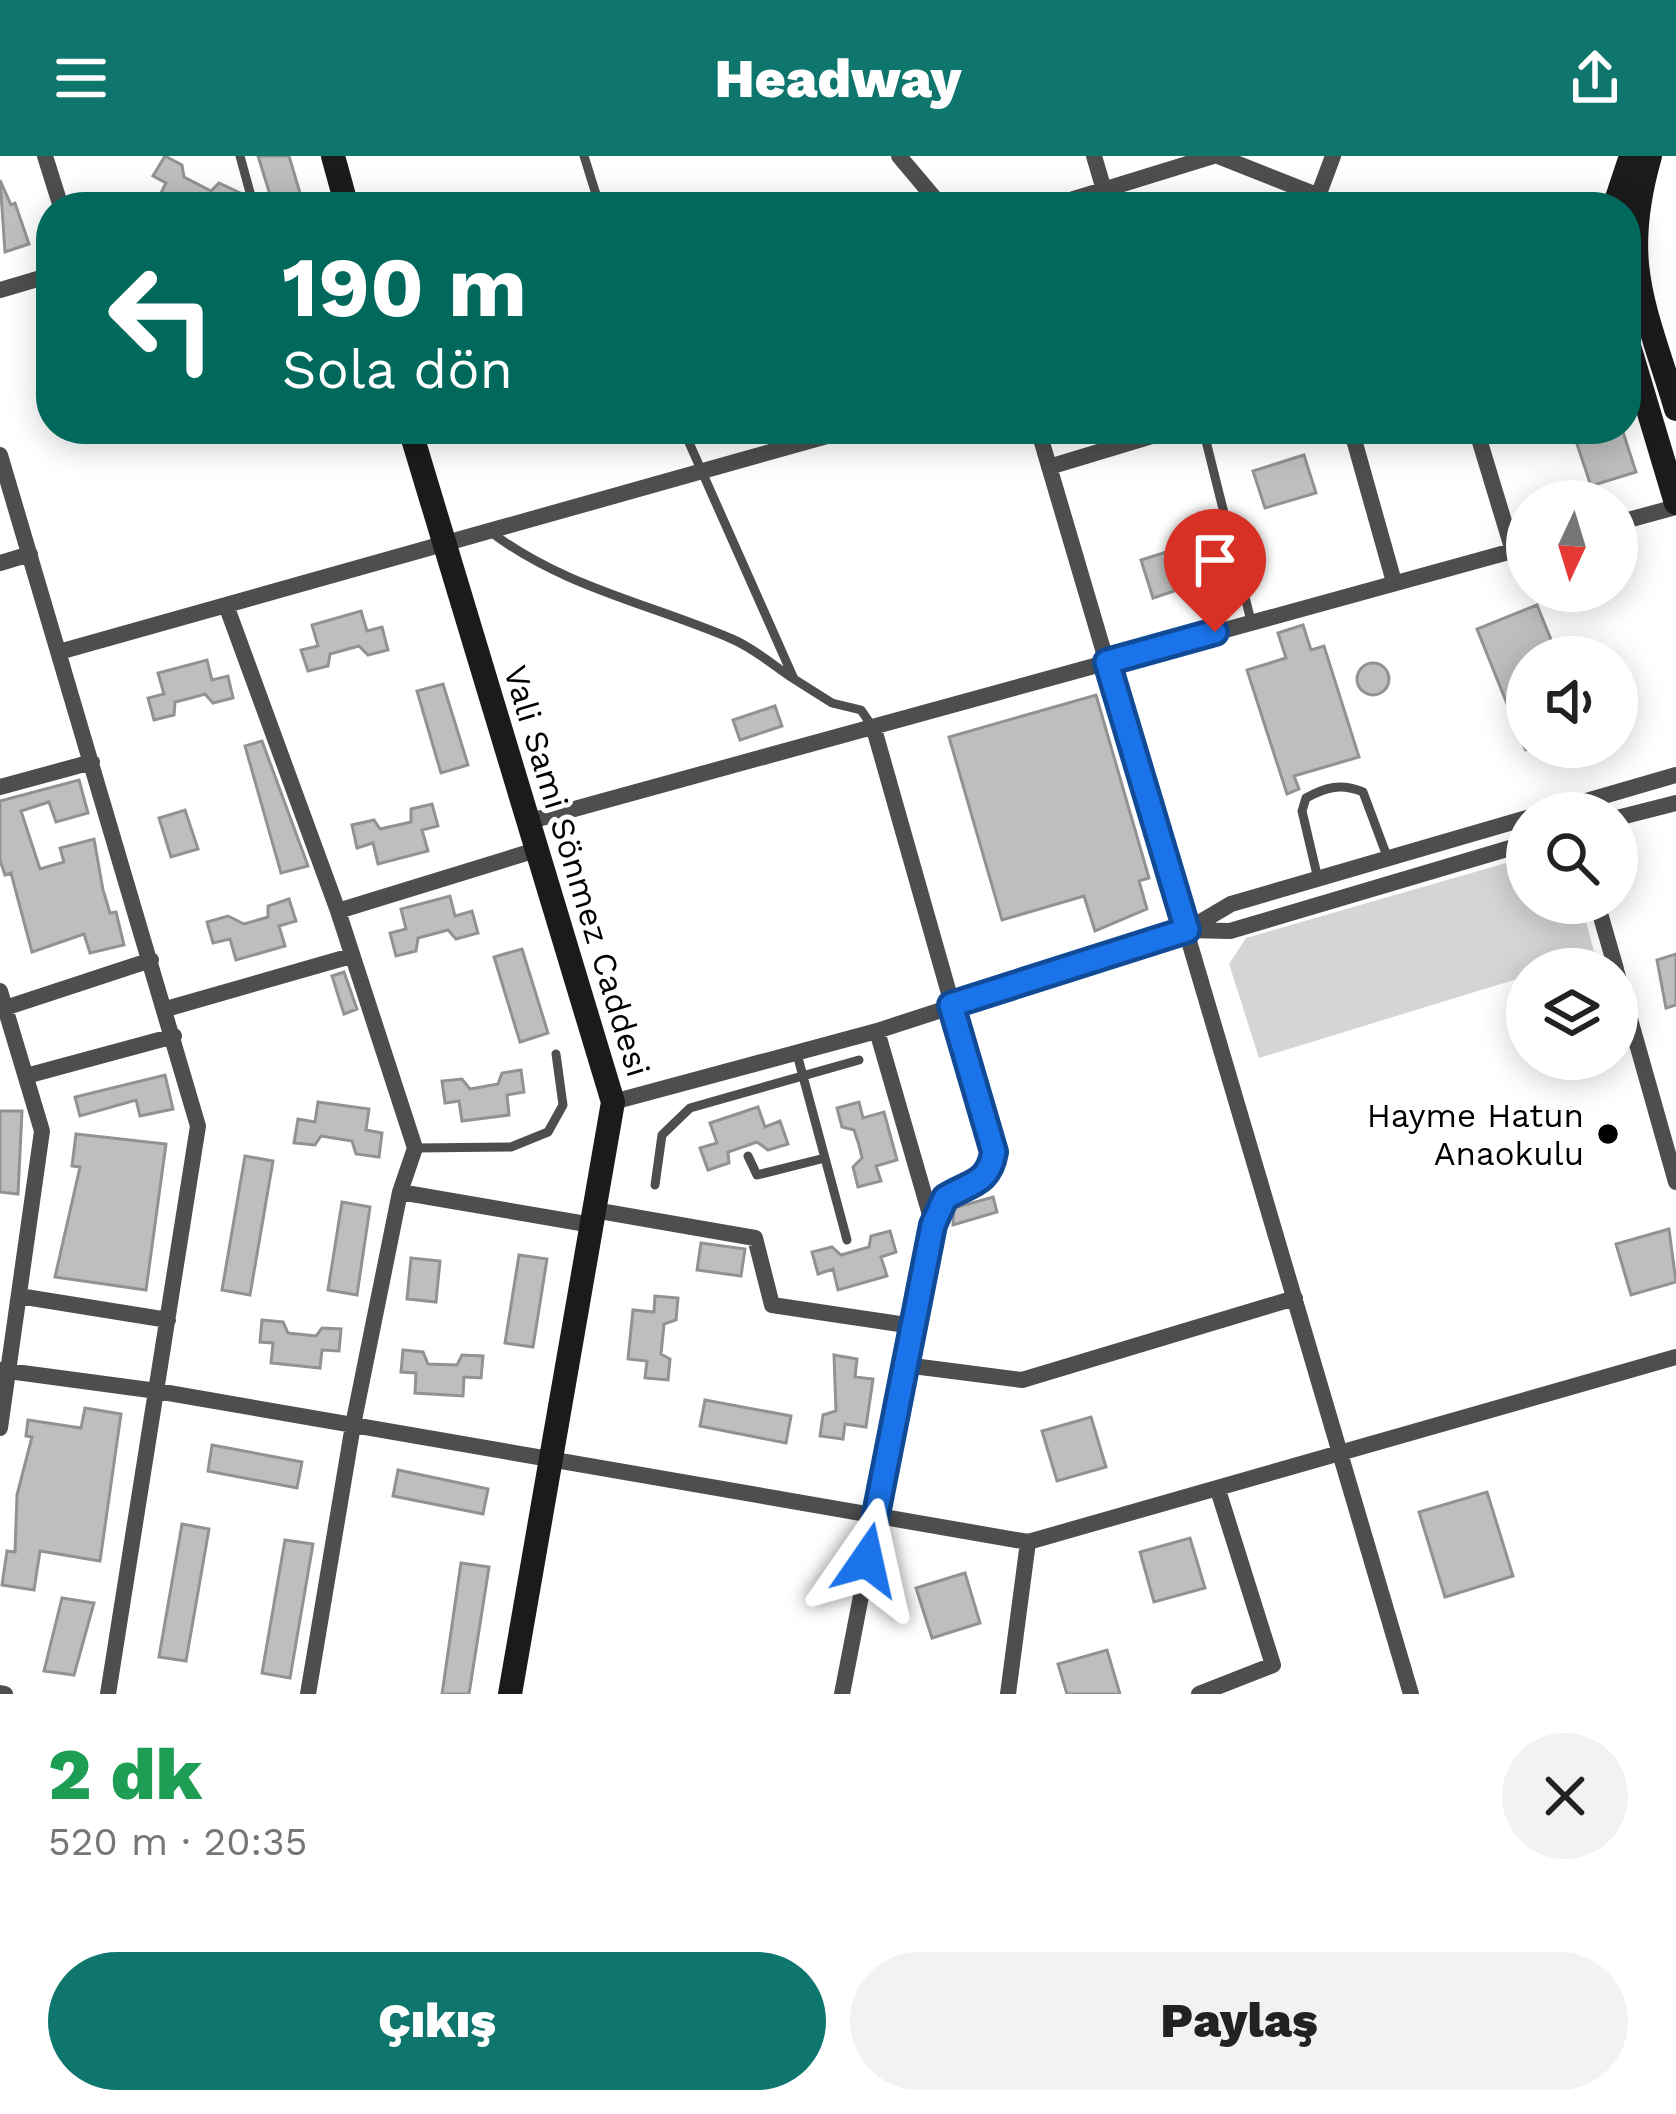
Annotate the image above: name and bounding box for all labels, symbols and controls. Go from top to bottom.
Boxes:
icon: menu [48,45,114,111]
icon: share [1562,45,1628,111]
text: Headway [714,47,962,110]
text: 190 m [282,238,527,336]
icon: left [84,240,240,396]
text: Sola dön [282,338,513,401]
north arrow [1506,480,1638,612]
map controls [1506,480,1638,1080]
pin [1164,509,1266,632]
icon: arrive [1182,527,1248,593]
button: sound [1506,636,1638,768]
street label: Vali Sami Sönmez Caddesi [496,661,658,1081]
button: search [1506,792,1638,924]
button: layers [1506,948,1638,1080]
place label: Hayme Hatun Anaokulu [1367,1096,1584,1173]
marker: Hayme Hatun Anaokulu [1595,1121,1621,1147]
position arrow [804,1497,930,1623]
text: 2 dk [48,1732,202,1816]
button: close [1502,1733,1628,1859]
text: 520 m · 20:35 [48,1819,308,1864]
button: Çıkış [48,1952,826,2090]
button: Paylaş [850,1952,1628,2090]

